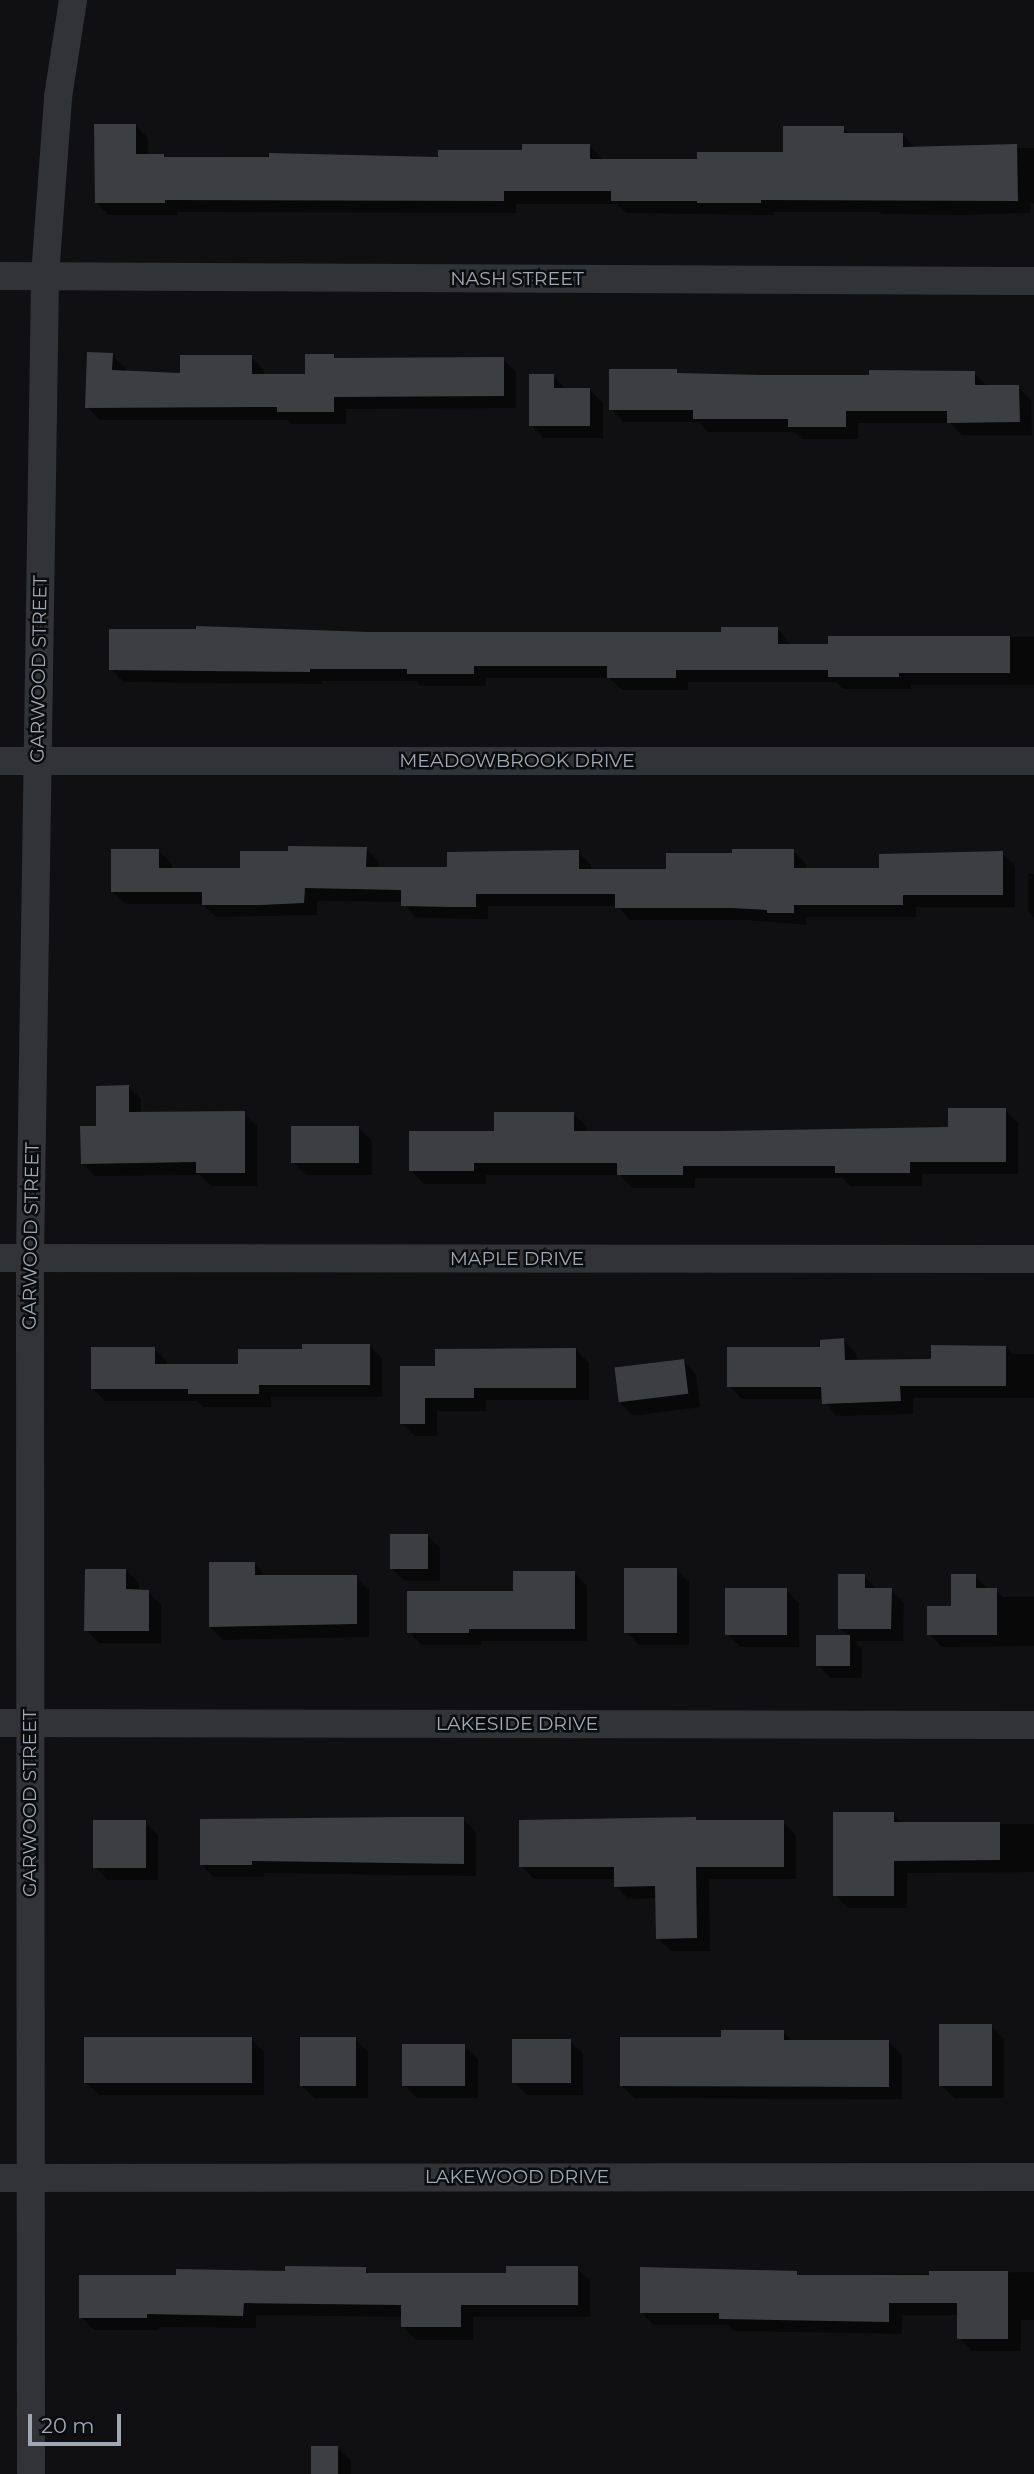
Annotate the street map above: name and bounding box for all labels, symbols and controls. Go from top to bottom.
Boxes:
street label: NASH STREET [450,268,584,290]
street label: GARWOOD STREET [26,575,52,763]
street label: MEADOWBROOK DRIVE [399,750,635,772]
street label: GARWOOD STREET [18,1142,44,1330]
street label: MAPLE DRIVE [450,1248,584,1270]
street label: GARWOOD STREET [19,1709,41,1897]
street label: LAKESIDE DRIVE [436,1713,598,1735]
street label: LAKEWOOD DRIVE [425,2166,609,2188]
scale bar [32,2400,124,2444]
text: 20 m [41,2413,95,2438]

